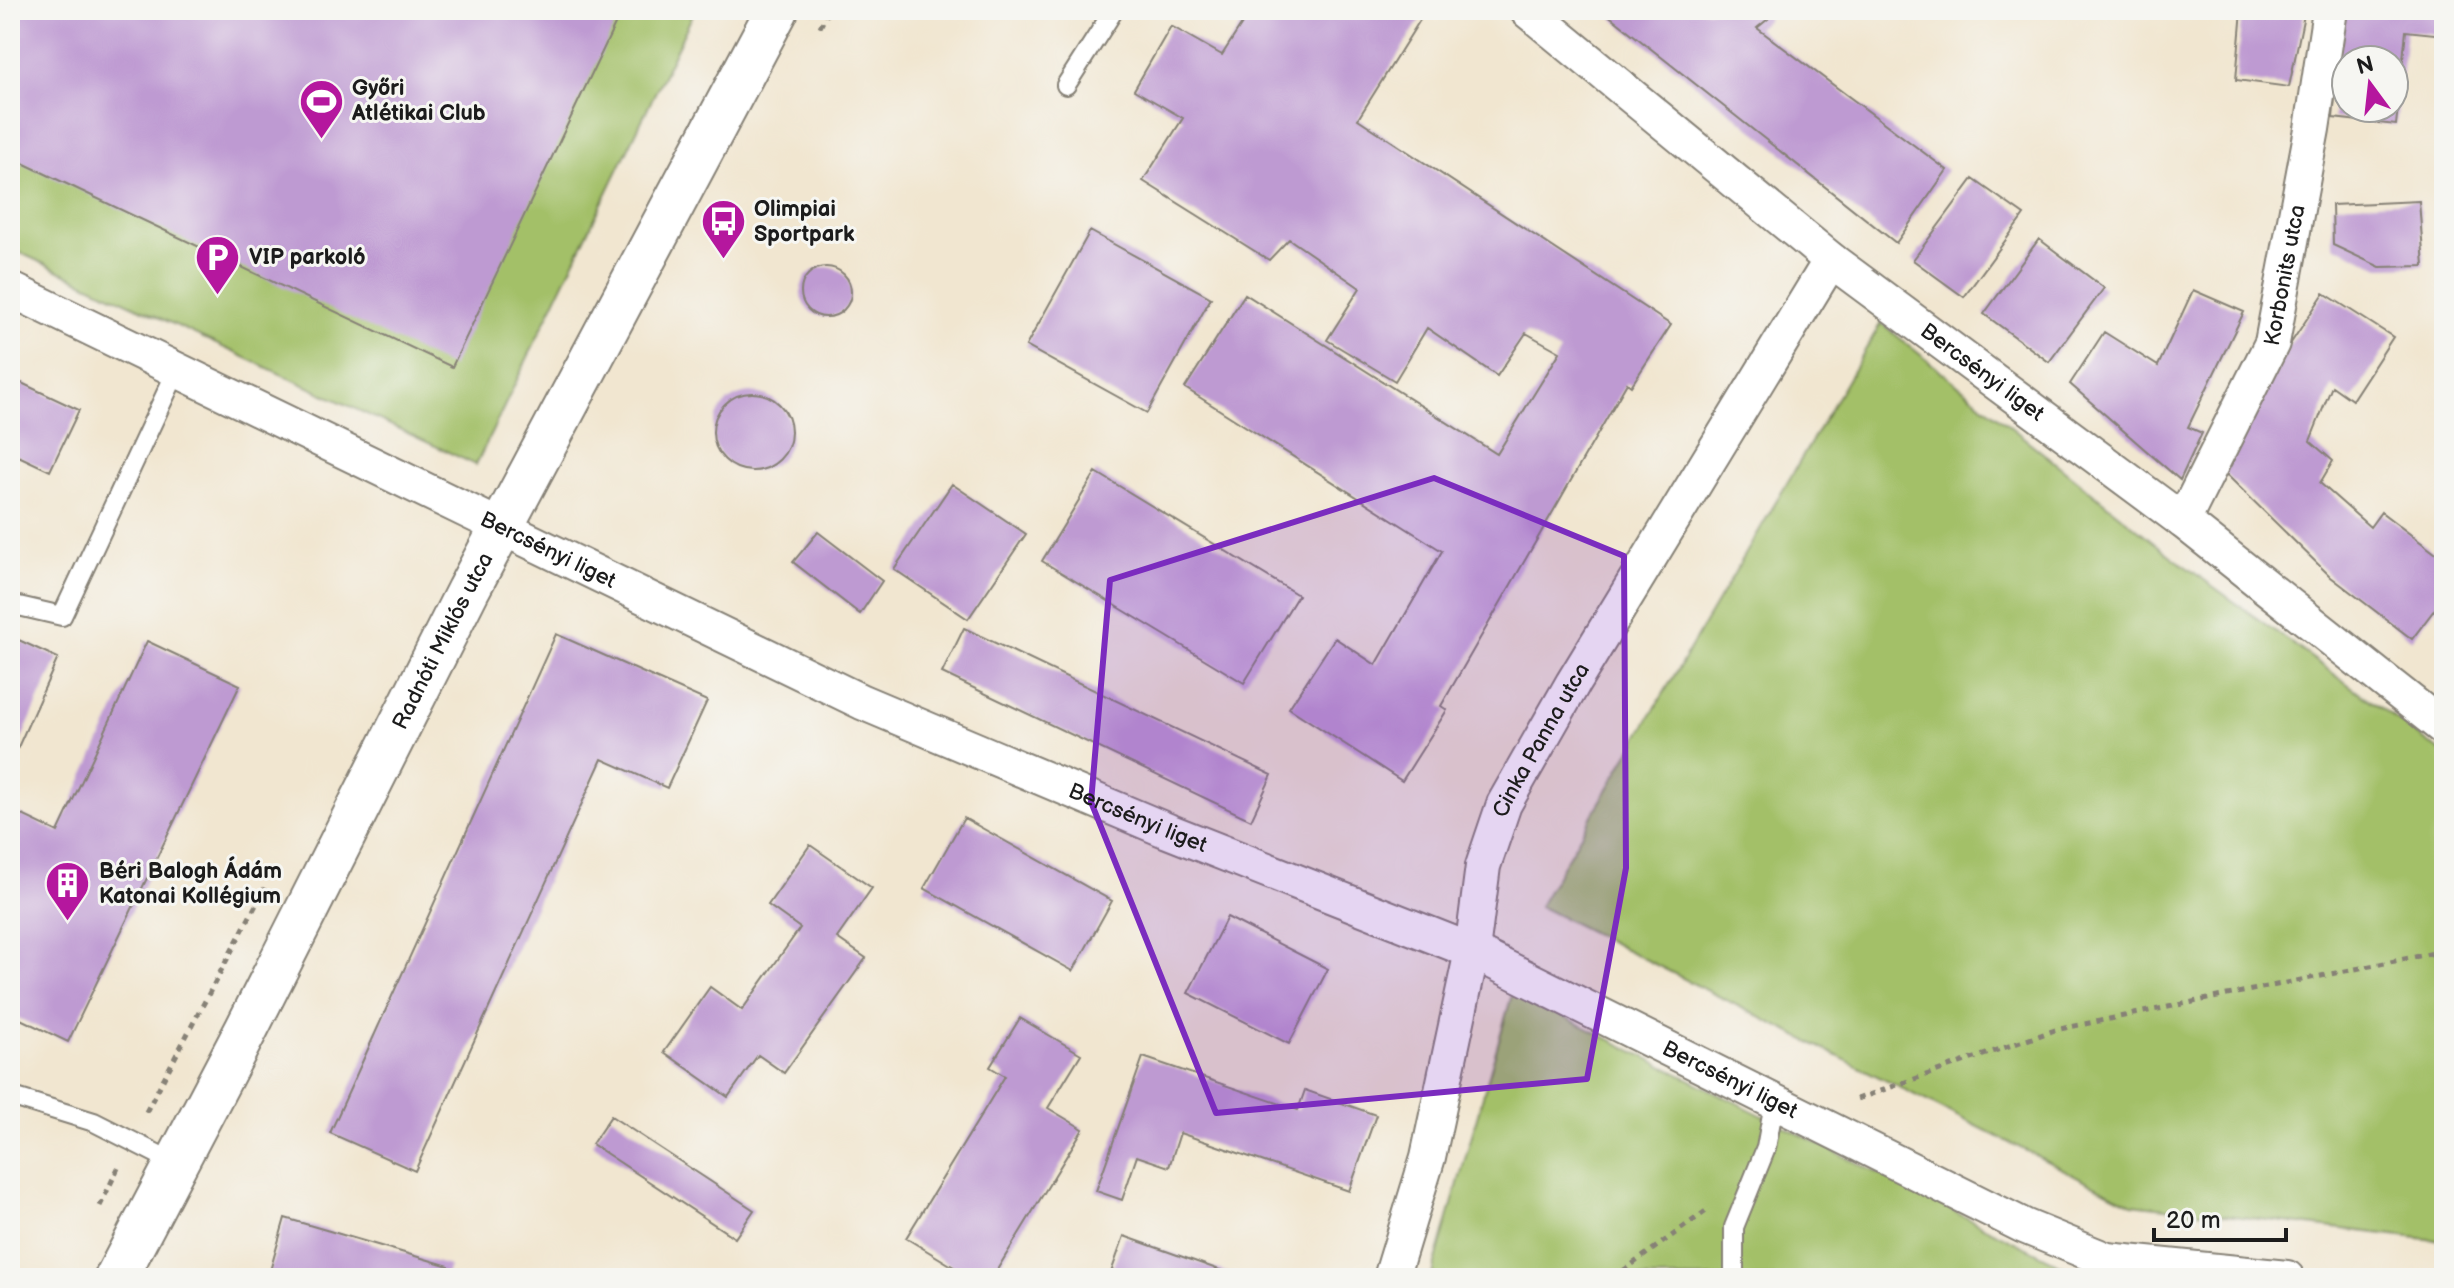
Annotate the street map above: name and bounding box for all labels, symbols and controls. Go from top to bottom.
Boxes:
north arrow [2330,44,2410,124]
text: N [2354,51,2377,81]
place label: Győri Atlétikai Club [351,75,486,127]
sports icon: Győri Atlétikai Club [297,77,345,140]
place label: Olimpiai Sportpark [754,196,855,248]
bus stop icon: Olimpiai Sportpark [699,198,747,261]
street label: Korbonits utca [2258,203,2311,348]
parking icon: VIP parkoló [194,233,242,296]
place label: VIP parkoló [249,244,365,271]
street label: Bercsényi liget [1915,317,2050,427]
street label: Bercsényi liget [476,506,621,594]
street label: Radnóti Miklós utca [386,548,499,734]
street label: Cinka Panna utca [1487,658,1595,821]
street label: Bercsényi liget [1064,777,1211,859]
place label: Béri Balogh Ádám Katonai Kollégium [99,856,282,910]
building icon: Béri Balogh Ádám Katonai Kollégium [44,860,92,923]
street label: Bercsényi liget [1658,1035,1802,1125]
scale bar [2154,1192,2286,1242]
text: 20 m [2166,1206,2221,1235]

